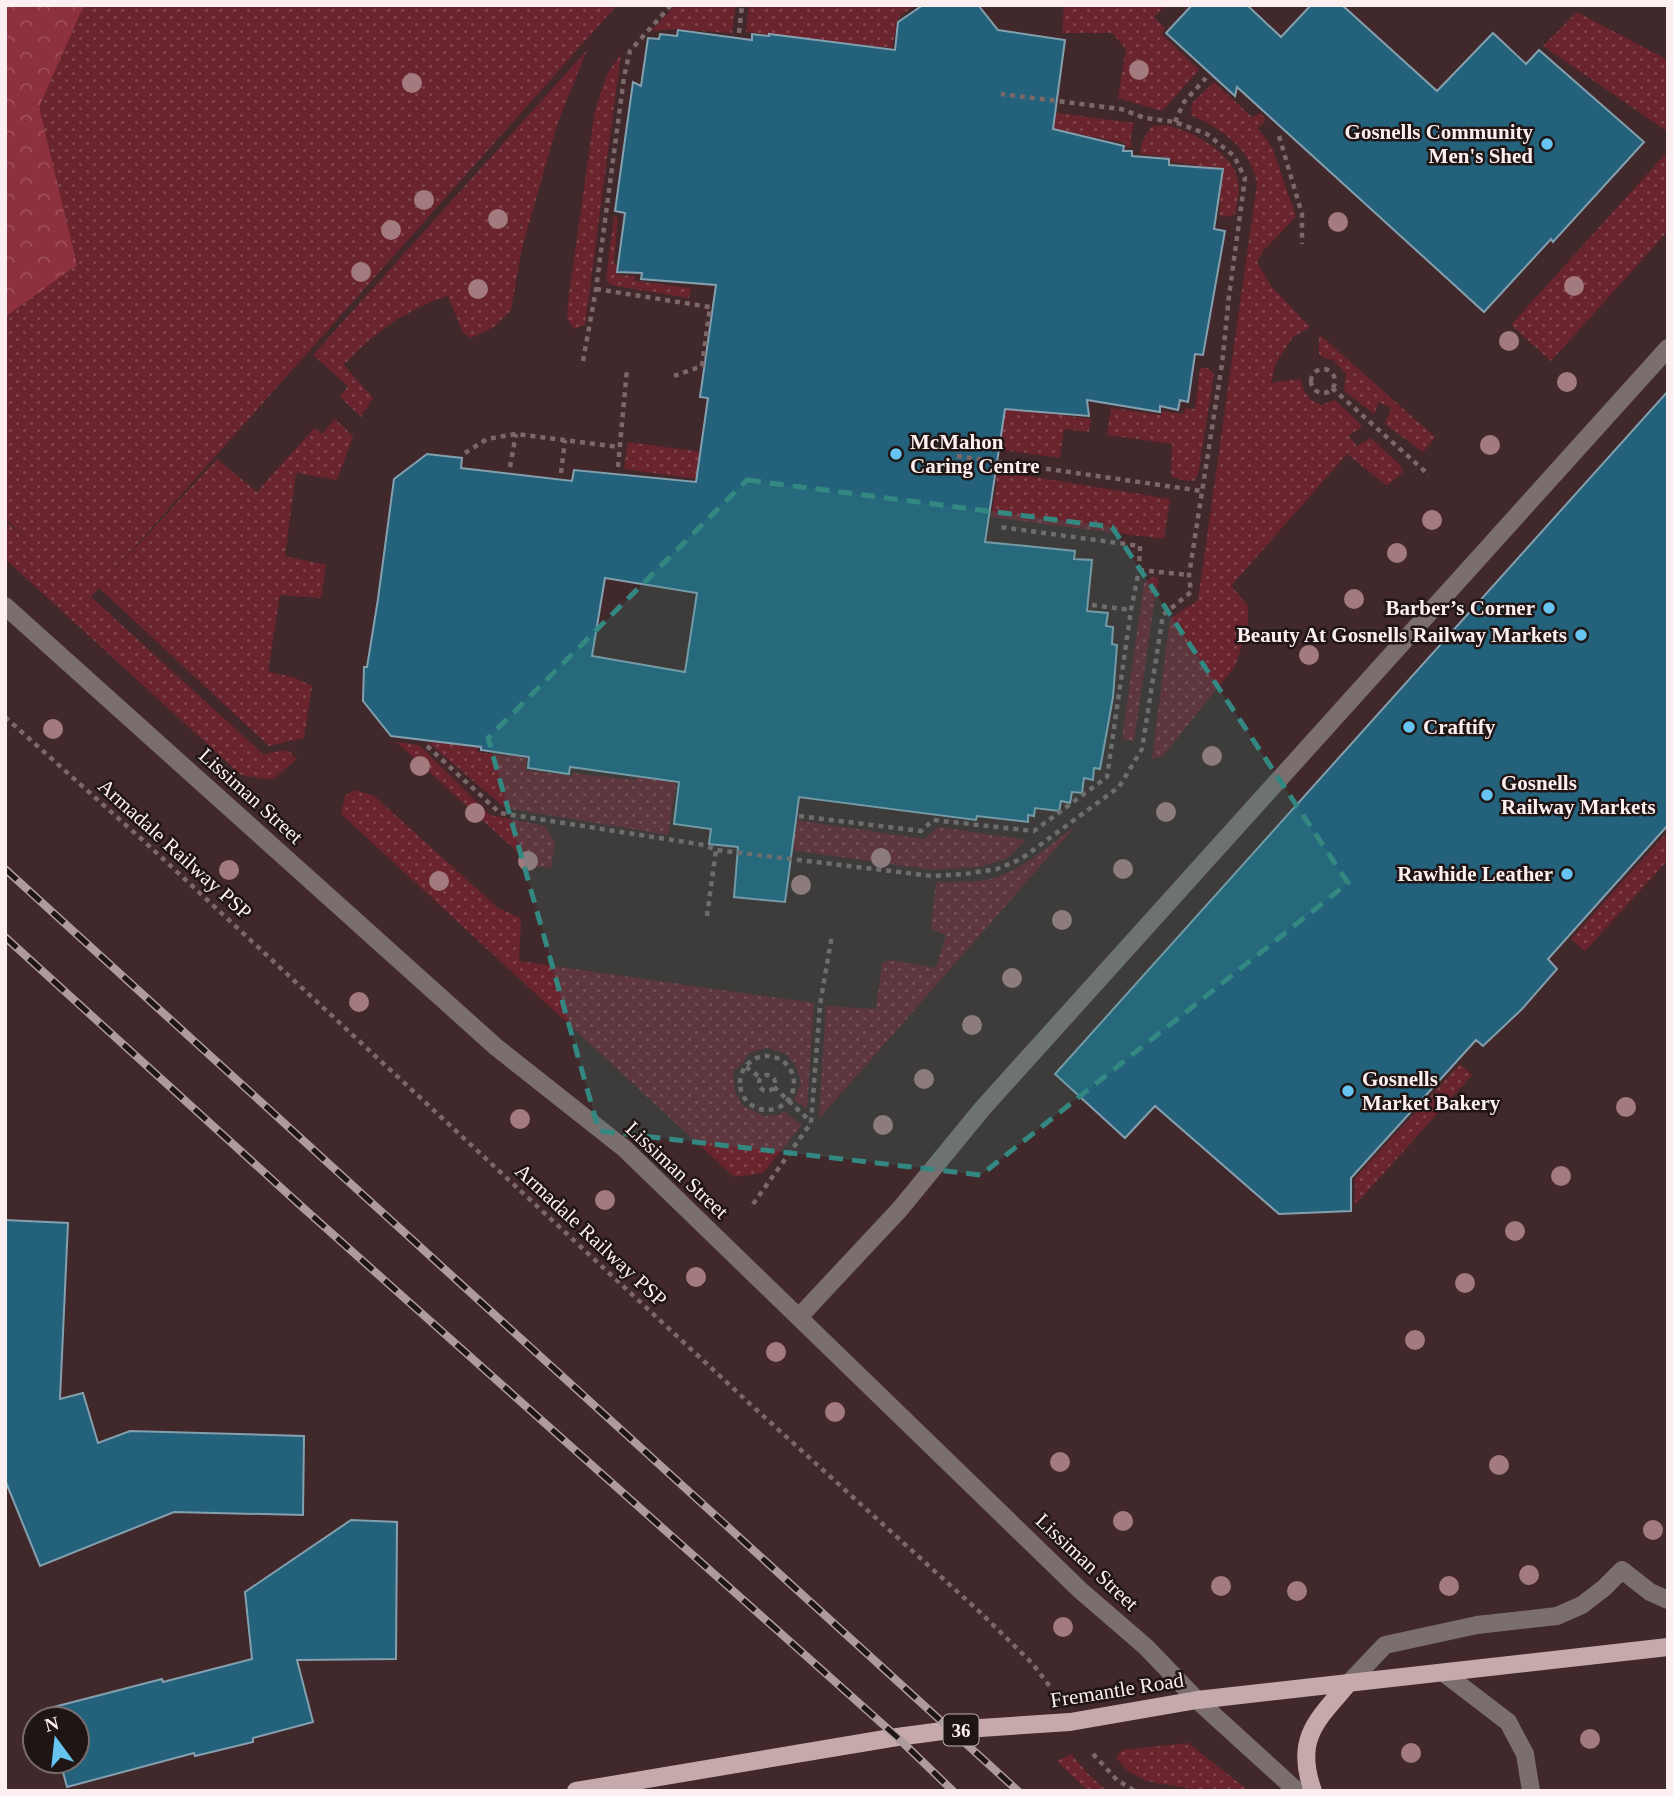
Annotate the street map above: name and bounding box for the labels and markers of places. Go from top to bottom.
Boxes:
place label: Gosnells Community Men's Shed [1345,120,1533,168]
marker: Gosnells Community Men's Shed [1539,136,1555,152]
place label: McMahon Caring Centre [910,430,1040,478]
marker: McMahon Caring Centre [888,446,904,462]
place label: Barber’s Corner [1386,596,1535,620]
marker: Barber’s Corner [1541,600,1557,616]
place label: Beauty At Gosnells Railway Markets [1237,623,1567,647]
marker: Beauty At Gosnells Railway Markets [1573,627,1589,643]
place label: Craftify [1423,715,1496,739]
marker: Craftify [1401,719,1417,735]
place label: Gosnells Railway Markets [1501,771,1656,819]
marker: Gosnells Railway Markets [1479,787,1495,803]
place label: Rawhide Leather [1397,862,1553,886]
marker: Rawhide Leather [1559,866,1575,882]
place label: Gosnells Market Bakery [1362,1067,1501,1115]
marker: Gosnells Market Bakery [1340,1083,1356,1099]

